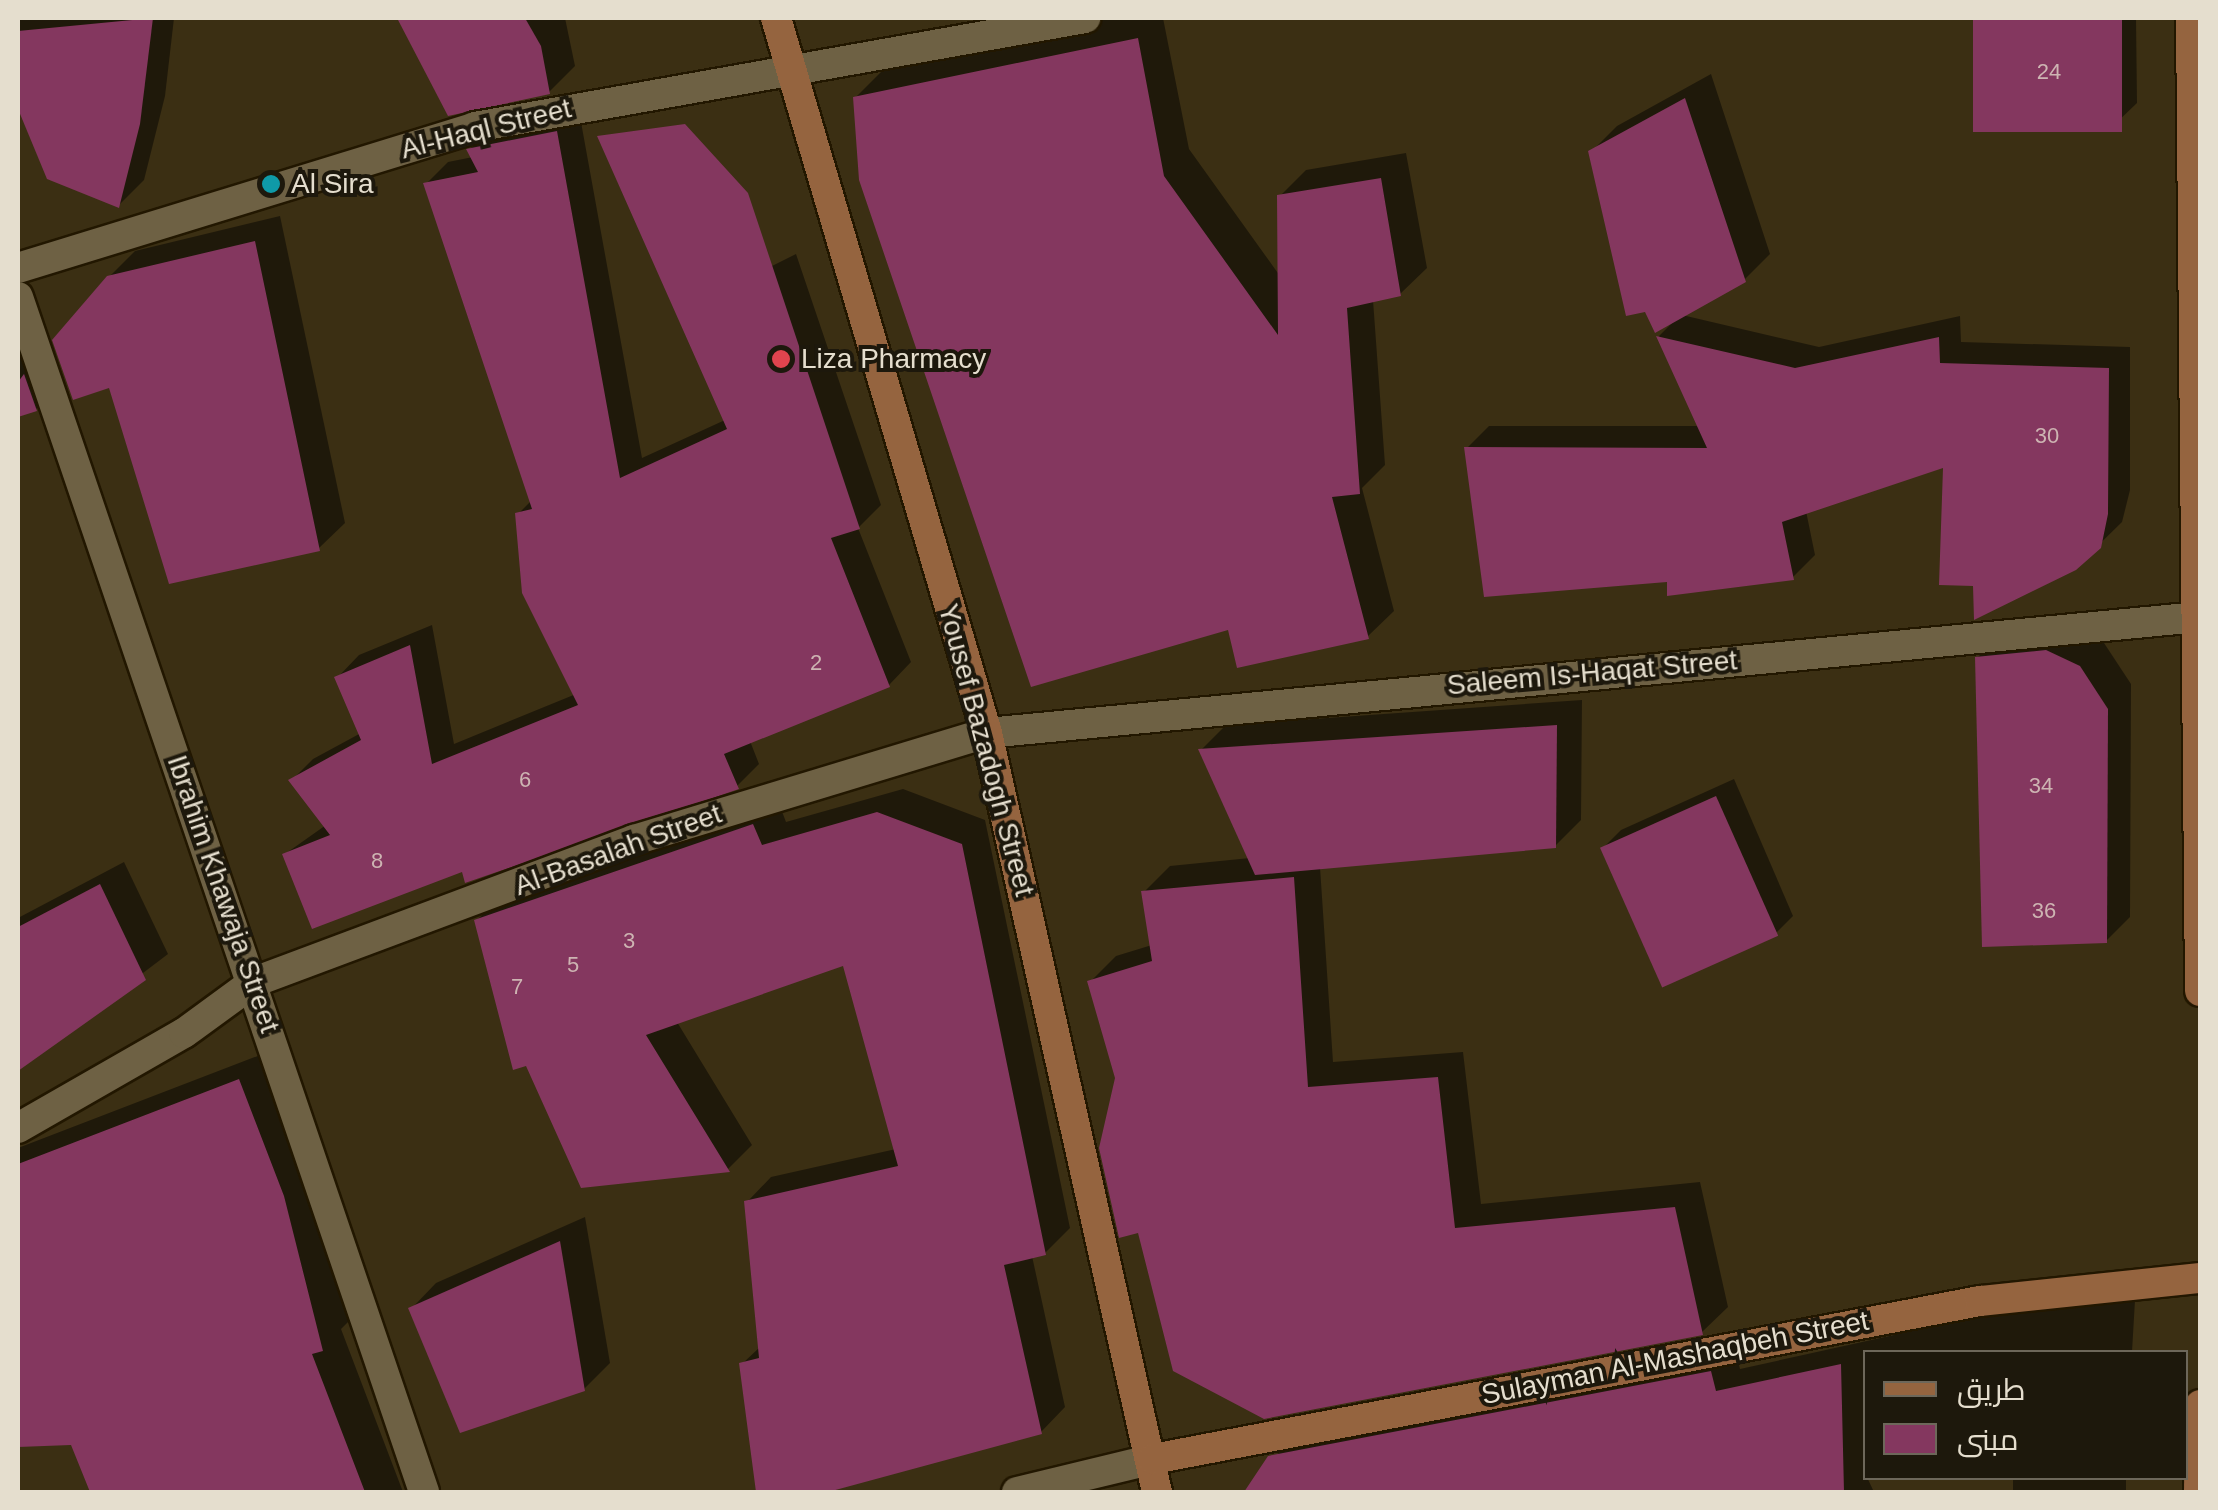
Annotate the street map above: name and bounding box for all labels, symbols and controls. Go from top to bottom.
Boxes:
house number: 24 [2037,59,2061,85]
street label: Al-Haql Street [397,92,575,166]
place label: Al Sira [291,167,373,201]
marker: Al Sira [260,173,282,195]
place label: Liza Pharmacy [801,342,986,376]
marker: Liza Pharmacy [770,348,792,370]
house number: 30 [2035,423,2059,449]
street label: Yousef Bazadogh Street [931,600,1041,900]
street label: Saleem Is-Haqat Street [1446,644,1738,702]
house number: 2 [810,650,822,676]
street label: Ibrahim Khawaja Street [160,751,286,1037]
house number: 6 [519,767,531,793]
house number: 34 [2029,773,2053,799]
street label: Al-Basalah Street [510,797,726,903]
house number: 8 [371,848,383,874]
house number: 36 [2032,898,2056,924]
house number: 3 [623,928,635,954]
house number: 5 [567,952,579,978]
house number: 7 [511,974,523,1000]
street label: Sulayman Al-Mashaqbeh Street [1478,1304,1872,1412]
legend [1863,1350,2188,1480]
text: طريق [1957,1373,2026,1406]
text: مبنى [1957,1423,2018,1456]

